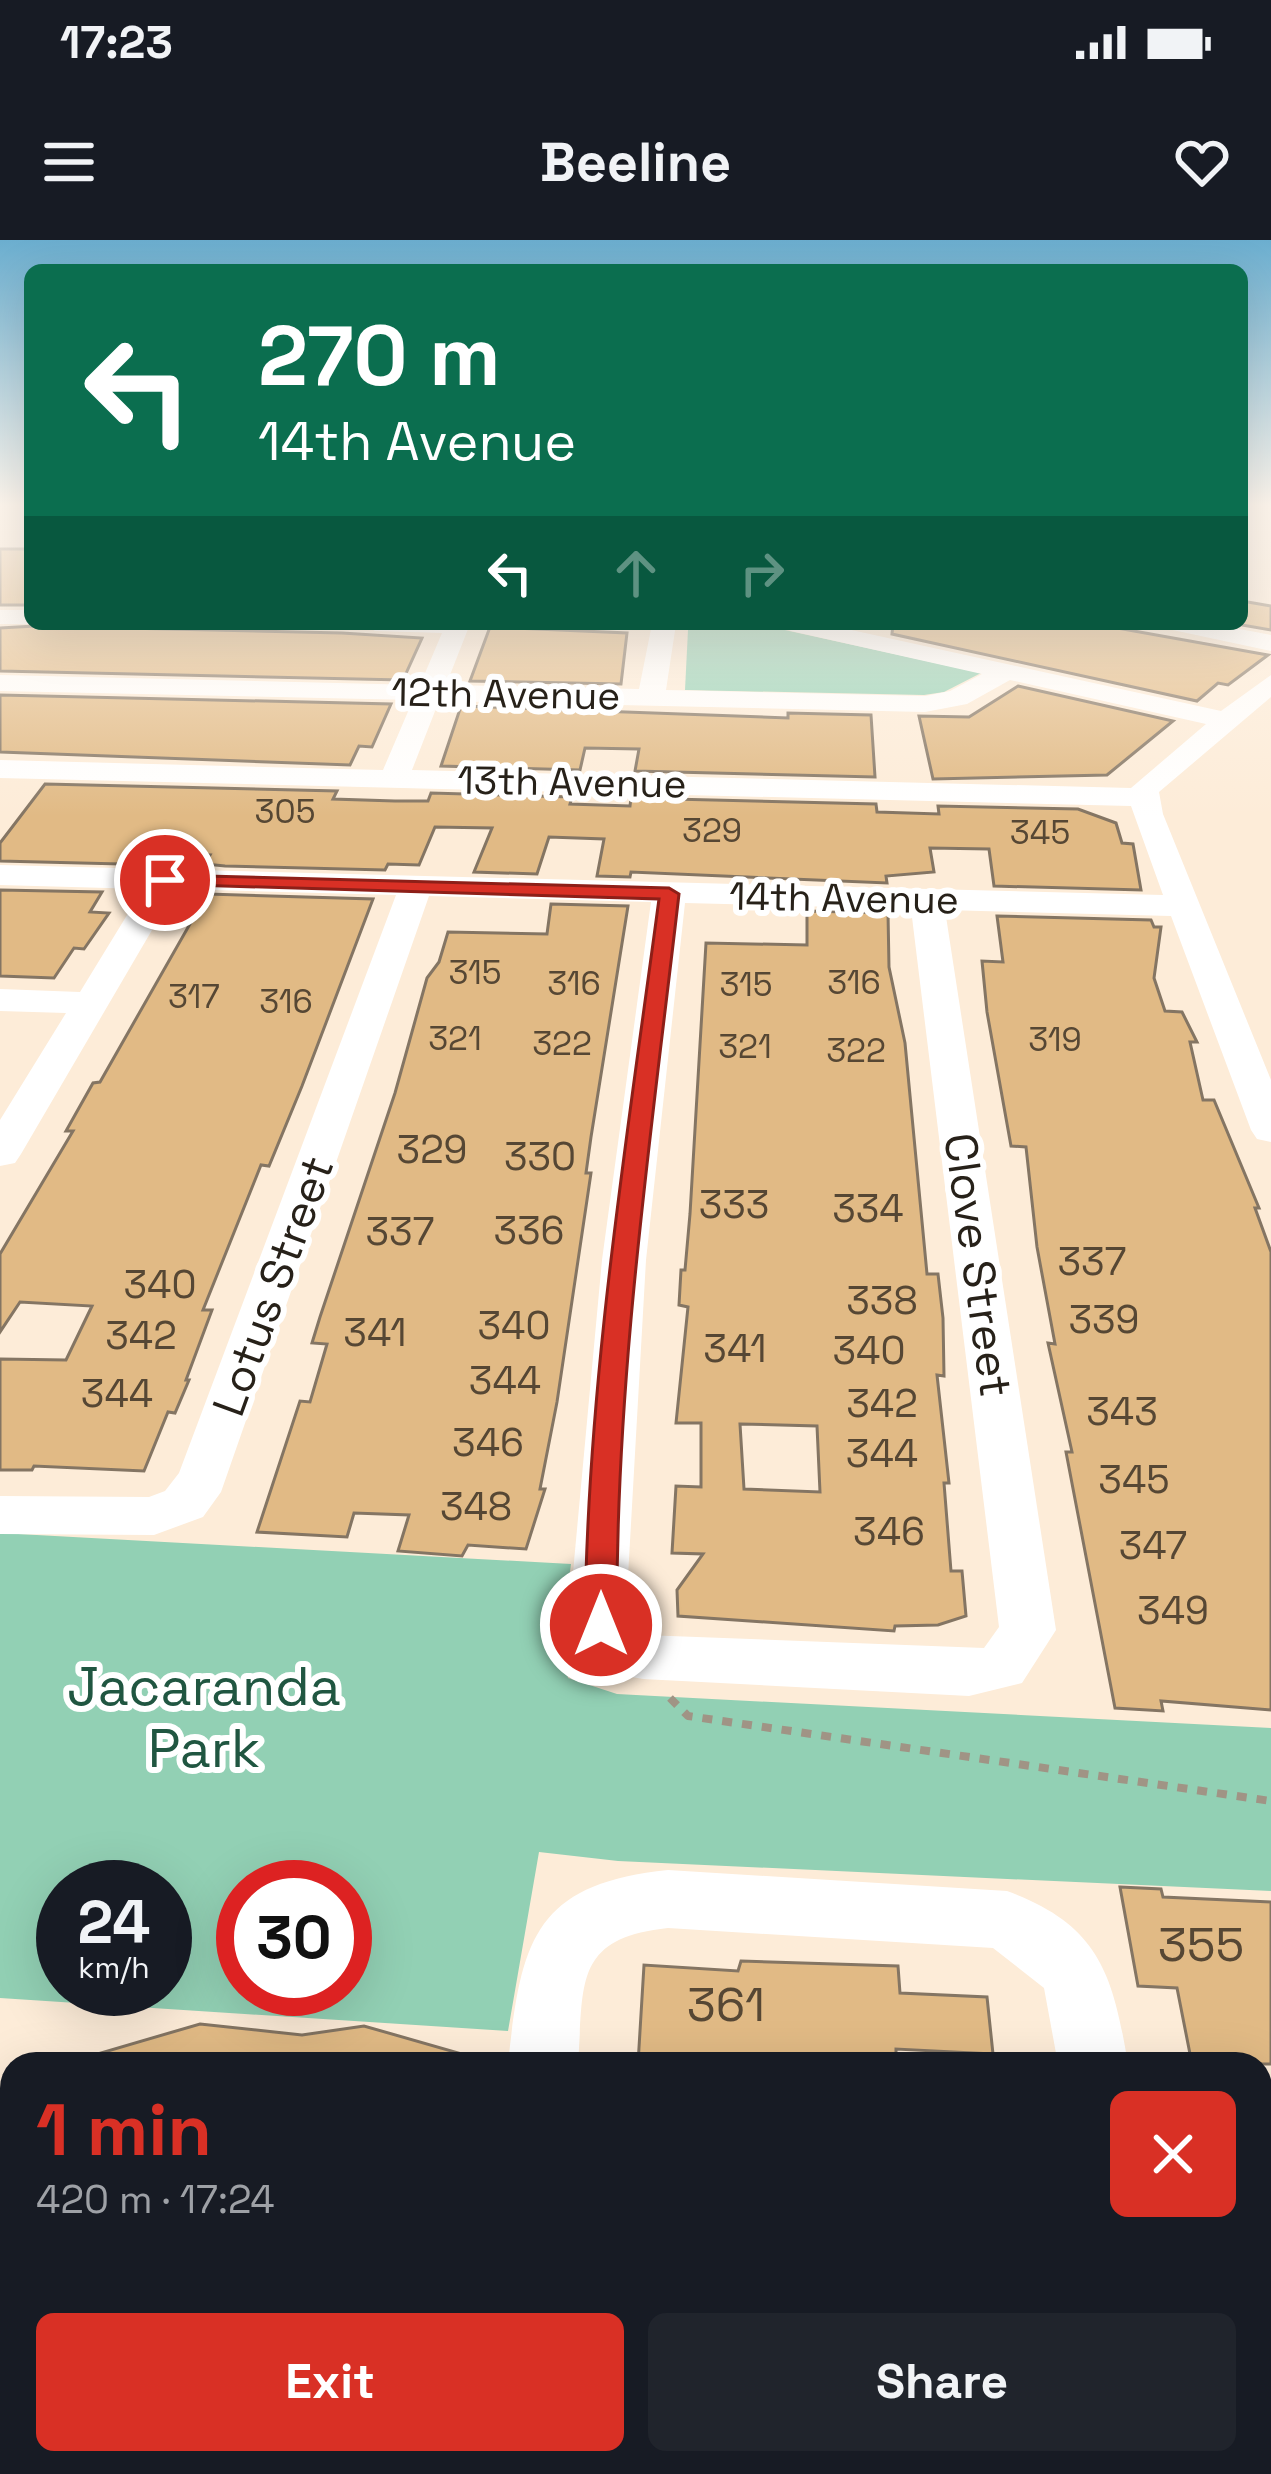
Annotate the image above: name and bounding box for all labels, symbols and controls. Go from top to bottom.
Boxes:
text: 17:23 [60,14,173,71]
text: Beeline [540,128,731,197]
icon: menu [36,129,102,195]
icon: heart [1169,129,1235,195]
text: 270 m [258,302,501,410]
icon: left [60,312,216,468]
text: 14th Avenue [258,407,576,476]
icon: left [477,540,543,606]
icon: ahead [603,540,669,606]
icon: right [729,540,795,606]
street label: 12th Avenue [391,668,621,720]
street label: 13th Avenue [457,756,687,808]
house number: 305 [255,791,315,833]
house number: 329 [682,810,742,852]
house number: 345 [1010,812,1070,854]
pin [114,829,216,931]
icon: arrive [132,847,198,913]
street label: 14th Avenue [729,871,959,925]
house number: 315 [448,952,502,994]
house number: 316 [827,962,881,1004]
house number: 316 [547,963,601,1005]
house number: 315 [719,964,773,1006]
house number: 317 [168,976,220,1018]
house number: 316 [259,981,313,1023]
house number: 321 [428,1018,482,1060]
house number: 319 [1028,1019,1082,1061]
house number: 322 [532,1023,592,1065]
house number: 321 [718,1026,772,1068]
house number: 322 [826,1030,886,1072]
house number: 329 [397,1125,467,1174]
street label: Clove Street [931,1129,1025,1401]
house number: 330 [504,1132,576,1181]
street label: Lotus Street [200,1148,346,1424]
house number: 333 [699,1180,769,1229]
house number: 334 [832,1184,904,1233]
house number: 336 [494,1206,564,1255]
house number: 337 [365,1207,435,1256]
house number: 337 [1057,1237,1127,1286]
house number: 340 [124,1260,196,1309]
house number: 338 [846,1276,918,1325]
house number: 339 [1069,1295,1139,1344]
house number: 340 [478,1301,550,1350]
house number: 341 [343,1308,407,1357]
house number: 342 [105,1311,177,1360]
house number: 341 [703,1324,767,1373]
house number: 340 [833,1326,905,1375]
house number: 344 [469,1356,541,1405]
house number: 344 [81,1369,153,1418]
house number: 342 [846,1379,918,1428]
house number: 343 [1086,1387,1158,1436]
house number: 346 [452,1418,524,1467]
house number: 344 [846,1429,918,1478]
house number: 345 [1098,1455,1170,1504]
house number: 348 [440,1482,512,1531]
house number: 346 [853,1507,925,1556]
house number: 347 [1119,1521,1187,1570]
position arrow [538,1562,664,1688]
house number: 349 [1137,1586,1209,1635]
park label: Jacaranda Park [67,1652,341,1783]
speed limit sign: 30 [216,1860,372,2016]
text: 24 [78,1884,150,1961]
house number: 355 [1158,1914,1244,1975]
text: km/h [78,1948,150,1987]
house number: 361 [687,1974,765,2035]
text: 1 min [36,2084,212,2176]
button: close [1110,2091,1236,2217]
text: 420 m · 17:24 [36,2175,275,2224]
button: Exit [36,2313,624,2451]
button: Share [648,2313,1236,2451]

